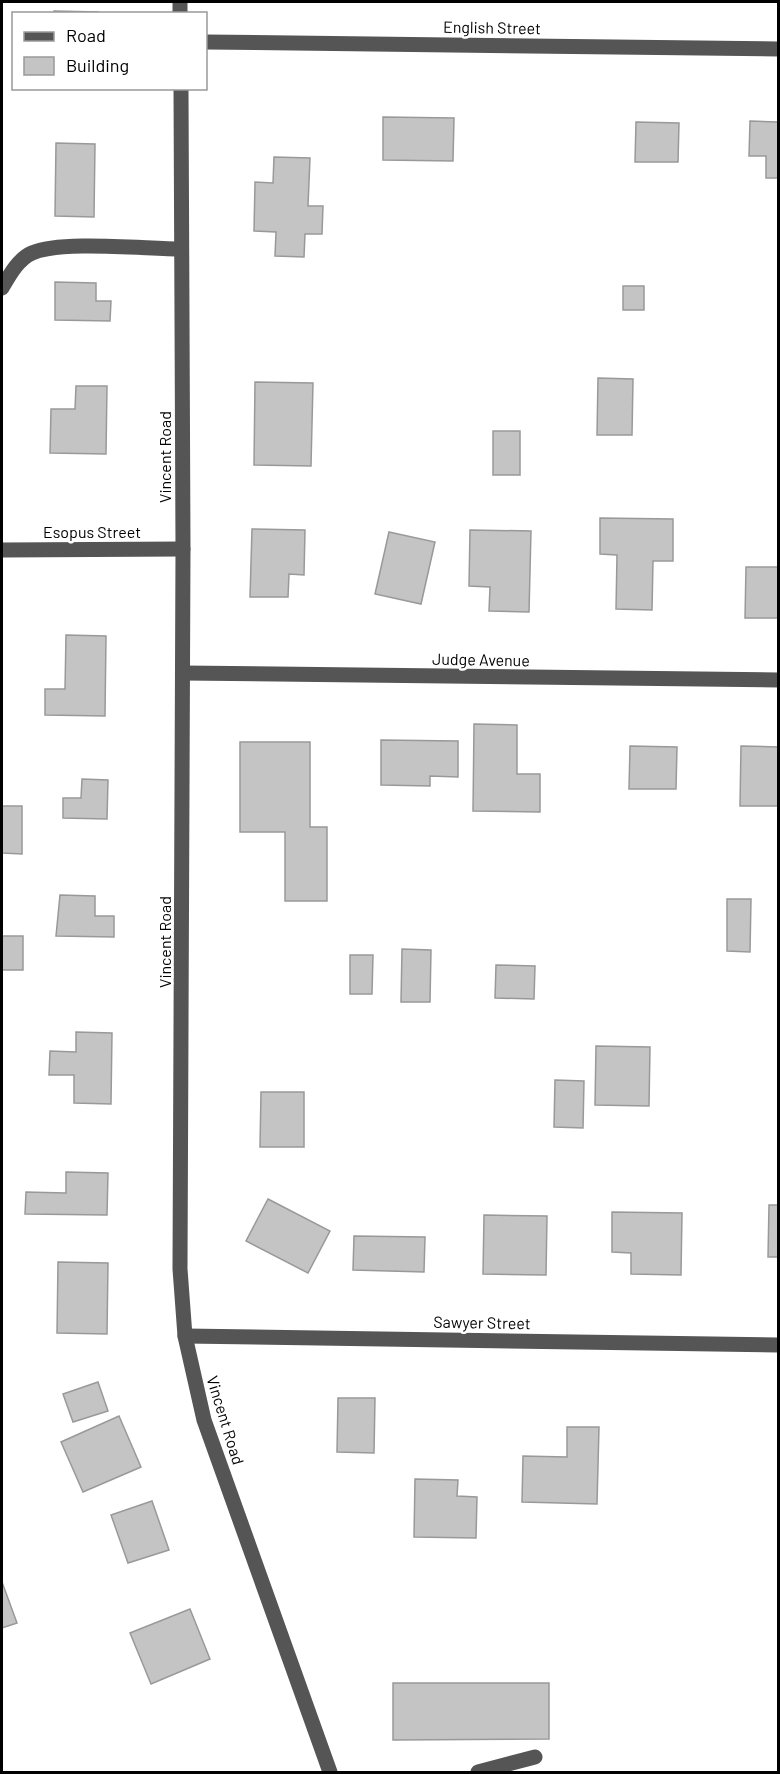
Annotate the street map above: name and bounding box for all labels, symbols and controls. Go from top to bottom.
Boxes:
legend [12,12,207,90]
street label: English Street [443,17,541,37]
text: Road [66,24,106,46]
text: Building [66,54,129,76]
street label: Vincent Road [155,411,174,503]
street label: Esopus Street [43,522,141,541]
street label: Judge Avenue [432,649,530,669]
street label: Vincent Road [155,896,174,988]
street label: Sawyer Street [433,1312,531,1332]
street label: Vincent Road [203,1373,249,1467]

